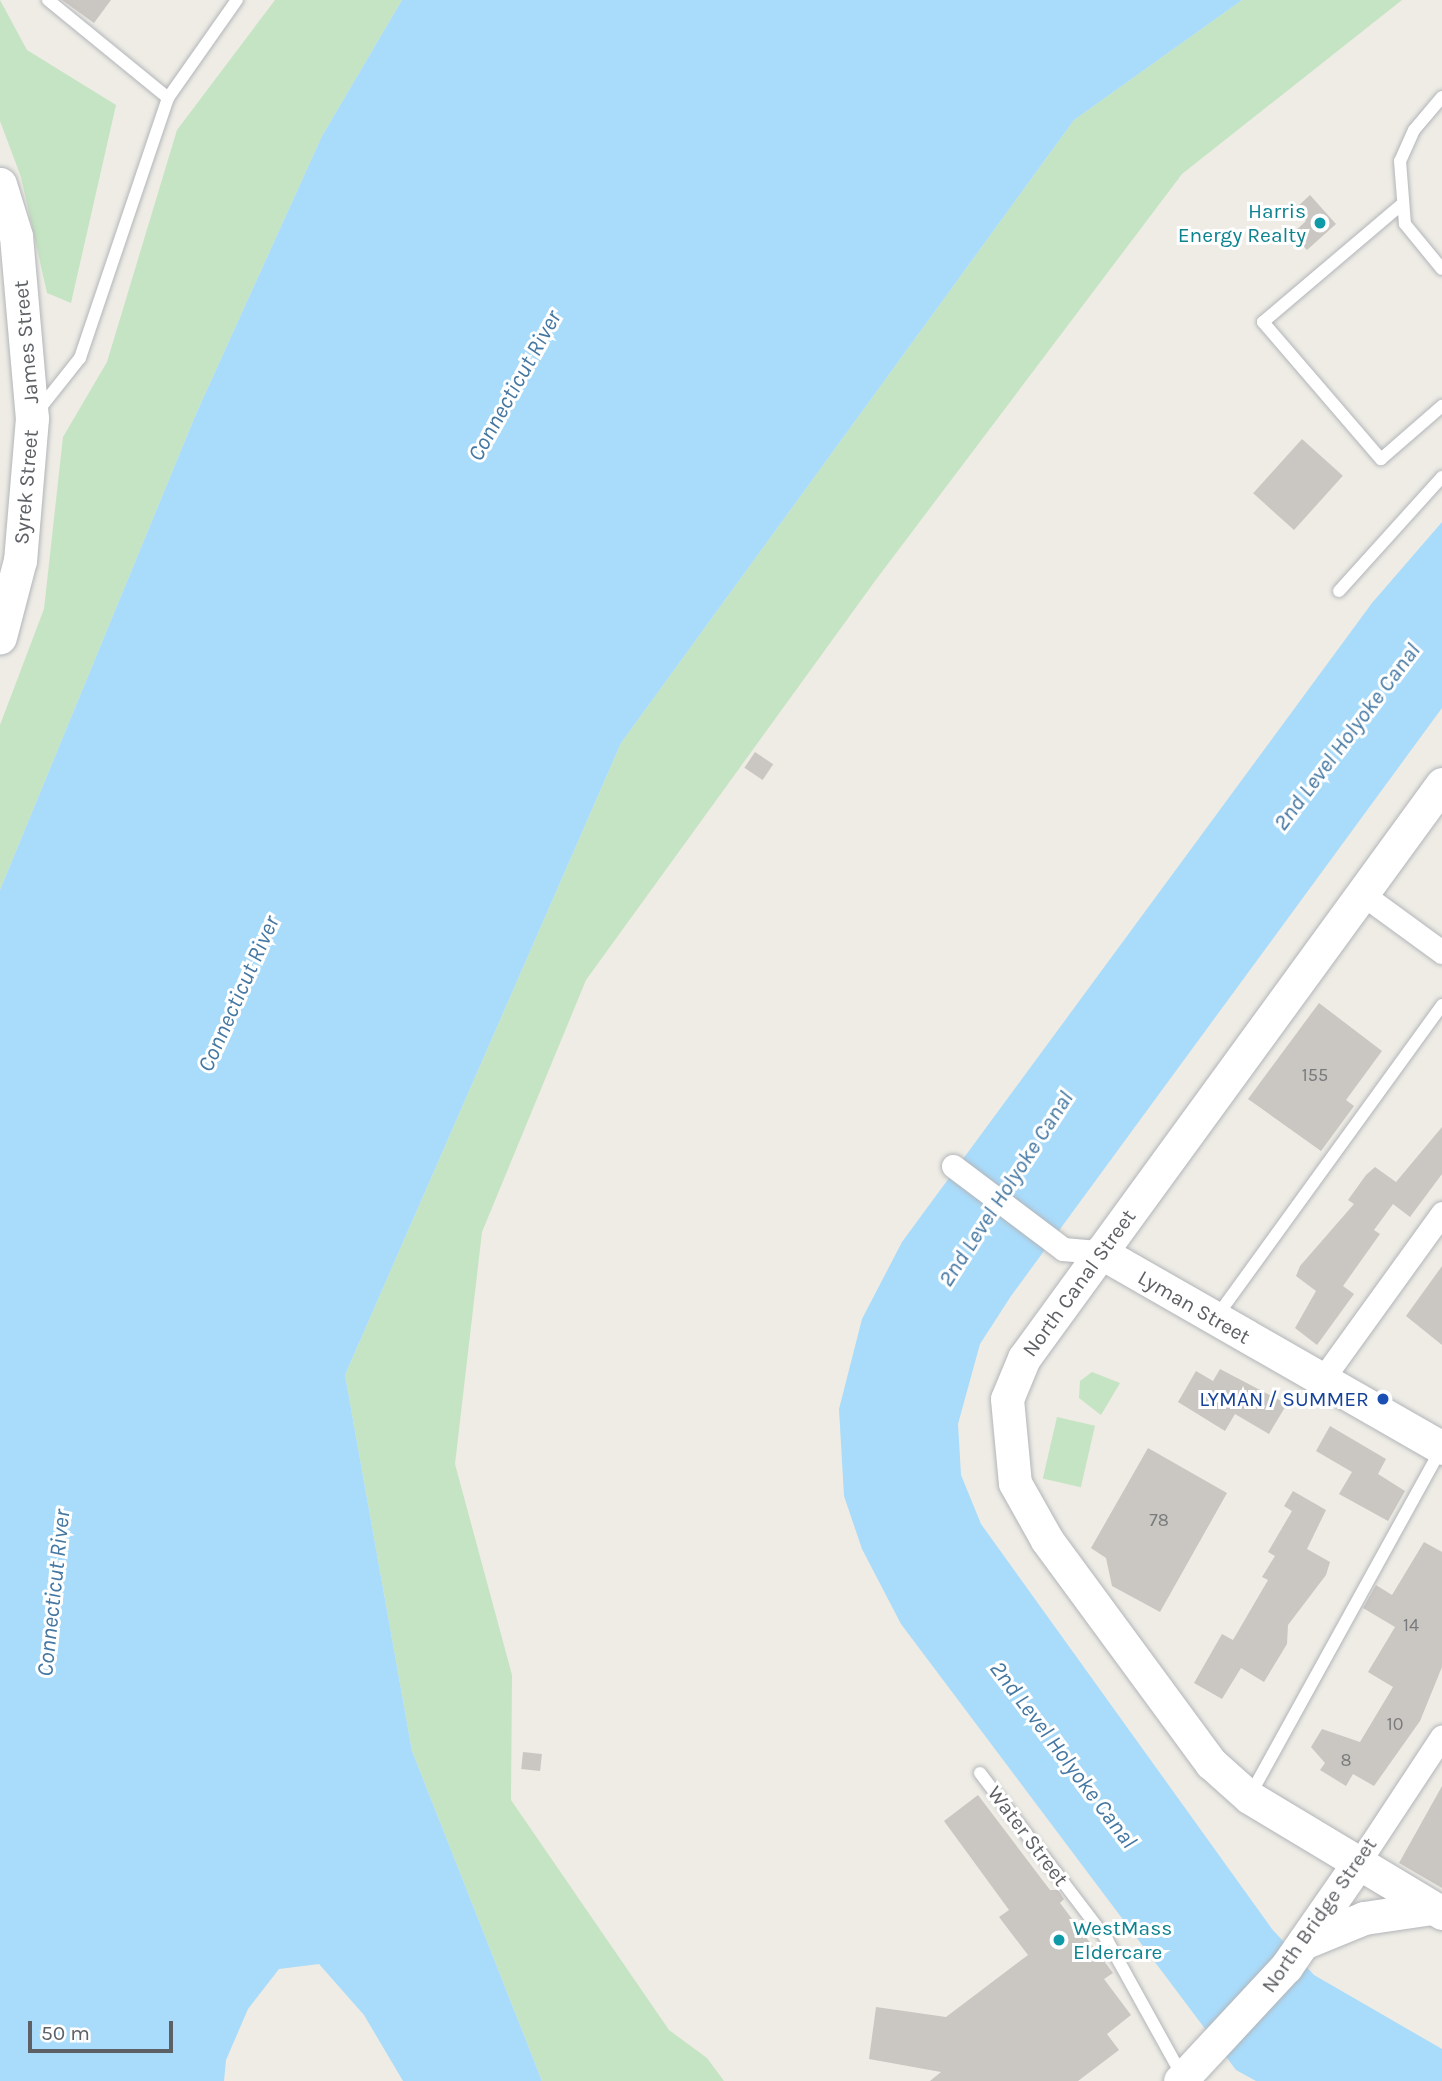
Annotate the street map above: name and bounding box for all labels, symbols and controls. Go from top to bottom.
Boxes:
place label: Harris Energy Realty [1178,198,1306,248]
marker: Harris Energy Realty [1312,215,1328,231]
street label: James Street [8,279,44,405]
water label: Connecticut River [462,306,568,466]
street label: Syrek Street [8,428,44,546]
water label: 2nd Level Holyoke Canal [1268,638,1426,836]
water label: Connecticut River [192,912,286,1076]
house number: 155 [1302,1064,1328,1086]
water label: 2nd Level Holyoke Canal [932,1086,1080,1292]
street label: North Canal Street [1017,1204,1141,1362]
street label: Lyman Street [1133,1265,1255,1349]
place label: LYMAN / SUMMER [1199,1386,1369,1412]
marker: LYMAN / SUMMER [1375,1391,1391,1407]
water label: Connecticut River [31,1508,77,1678]
house number: 78 [1149,1509,1169,1531]
house number: 14 [1403,1614,1419,1636]
water label: 2nd Level Holyoke Canal [984,1656,1142,1854]
house number: 10 [1387,1713,1403,1735]
house number: 8 [1340,1749,1352,1771]
street label: Water Street [982,1781,1074,1891]
street label: North Bridge Street [1256,1833,1382,1997]
place label: WestMass Eldercare [1073,1915,1172,1965]
marker: WestMass Eldercare [1051,1932,1067,1948]
scale bar [32,2008,177,2052]
text: 50 m [41,2021,90,2045]

